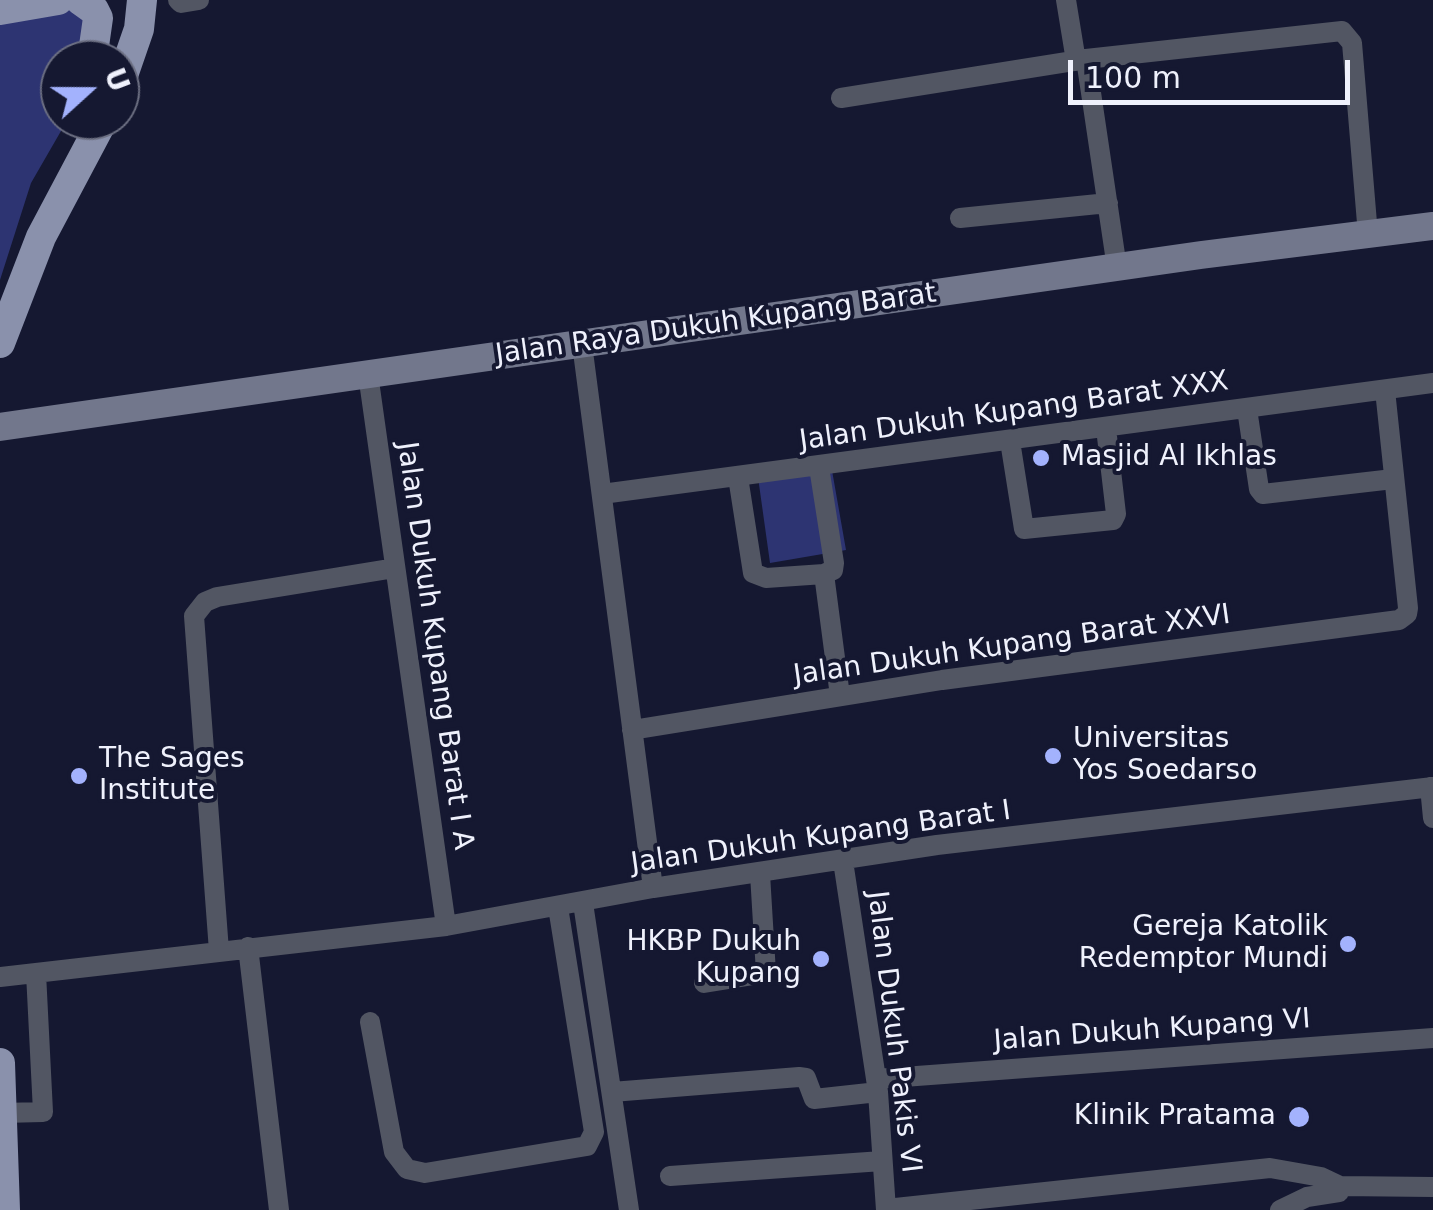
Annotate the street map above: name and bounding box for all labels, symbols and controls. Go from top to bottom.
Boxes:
north arrow [40,40,140,140]
scale bar [1073,40,1356,102]
text: 100 m [1085,60,1181,95]
text: U [97,63,136,96]
street label: Jalan Raya Dukuh Kupang Barat [493,277,939,373]
street label: Jalan Dukuh Kupang Barat XXX [797,365,1231,459]
street label: Jalan Dukuh Kupang Barat I A [389,440,479,852]
place label: Masjid Al Ikhlas [1061,441,1277,475]
marker: Masjid Al Ikhlas [1030,447,1052,469]
street label: Jalan Dukuh Kupang Barat XXVI [791,599,1233,693]
place label: Universitas Yos Soedarso [1073,723,1257,789]
place label: The Sages Institute [99,743,244,809]
marker: Universitas Yos Soedarso [1042,745,1064,767]
marker: The Sages Institute [68,765,90,787]
street label: Jalan Dukuh Kupang Barat I [629,795,1013,881]
street label: Jalan Dukuh Pakis VI [859,889,927,1175]
place label: Gereja Katolik Redemptor Mundi [1079,911,1328,977]
place label: HKBP Dukuh Kupang [626,926,801,992]
marker: Gereja Katolik Redemptor Mundi [1337,933,1359,955]
marker: HKBP Dukuh Kupang [810,948,832,970]
street label: Jalan Dukuh Kupang VI [992,1003,1312,1059]
place label: Klinik Pratama [1074,1100,1276,1134]
marker: Klinik Pratama [1286,1104,1312,1130]

